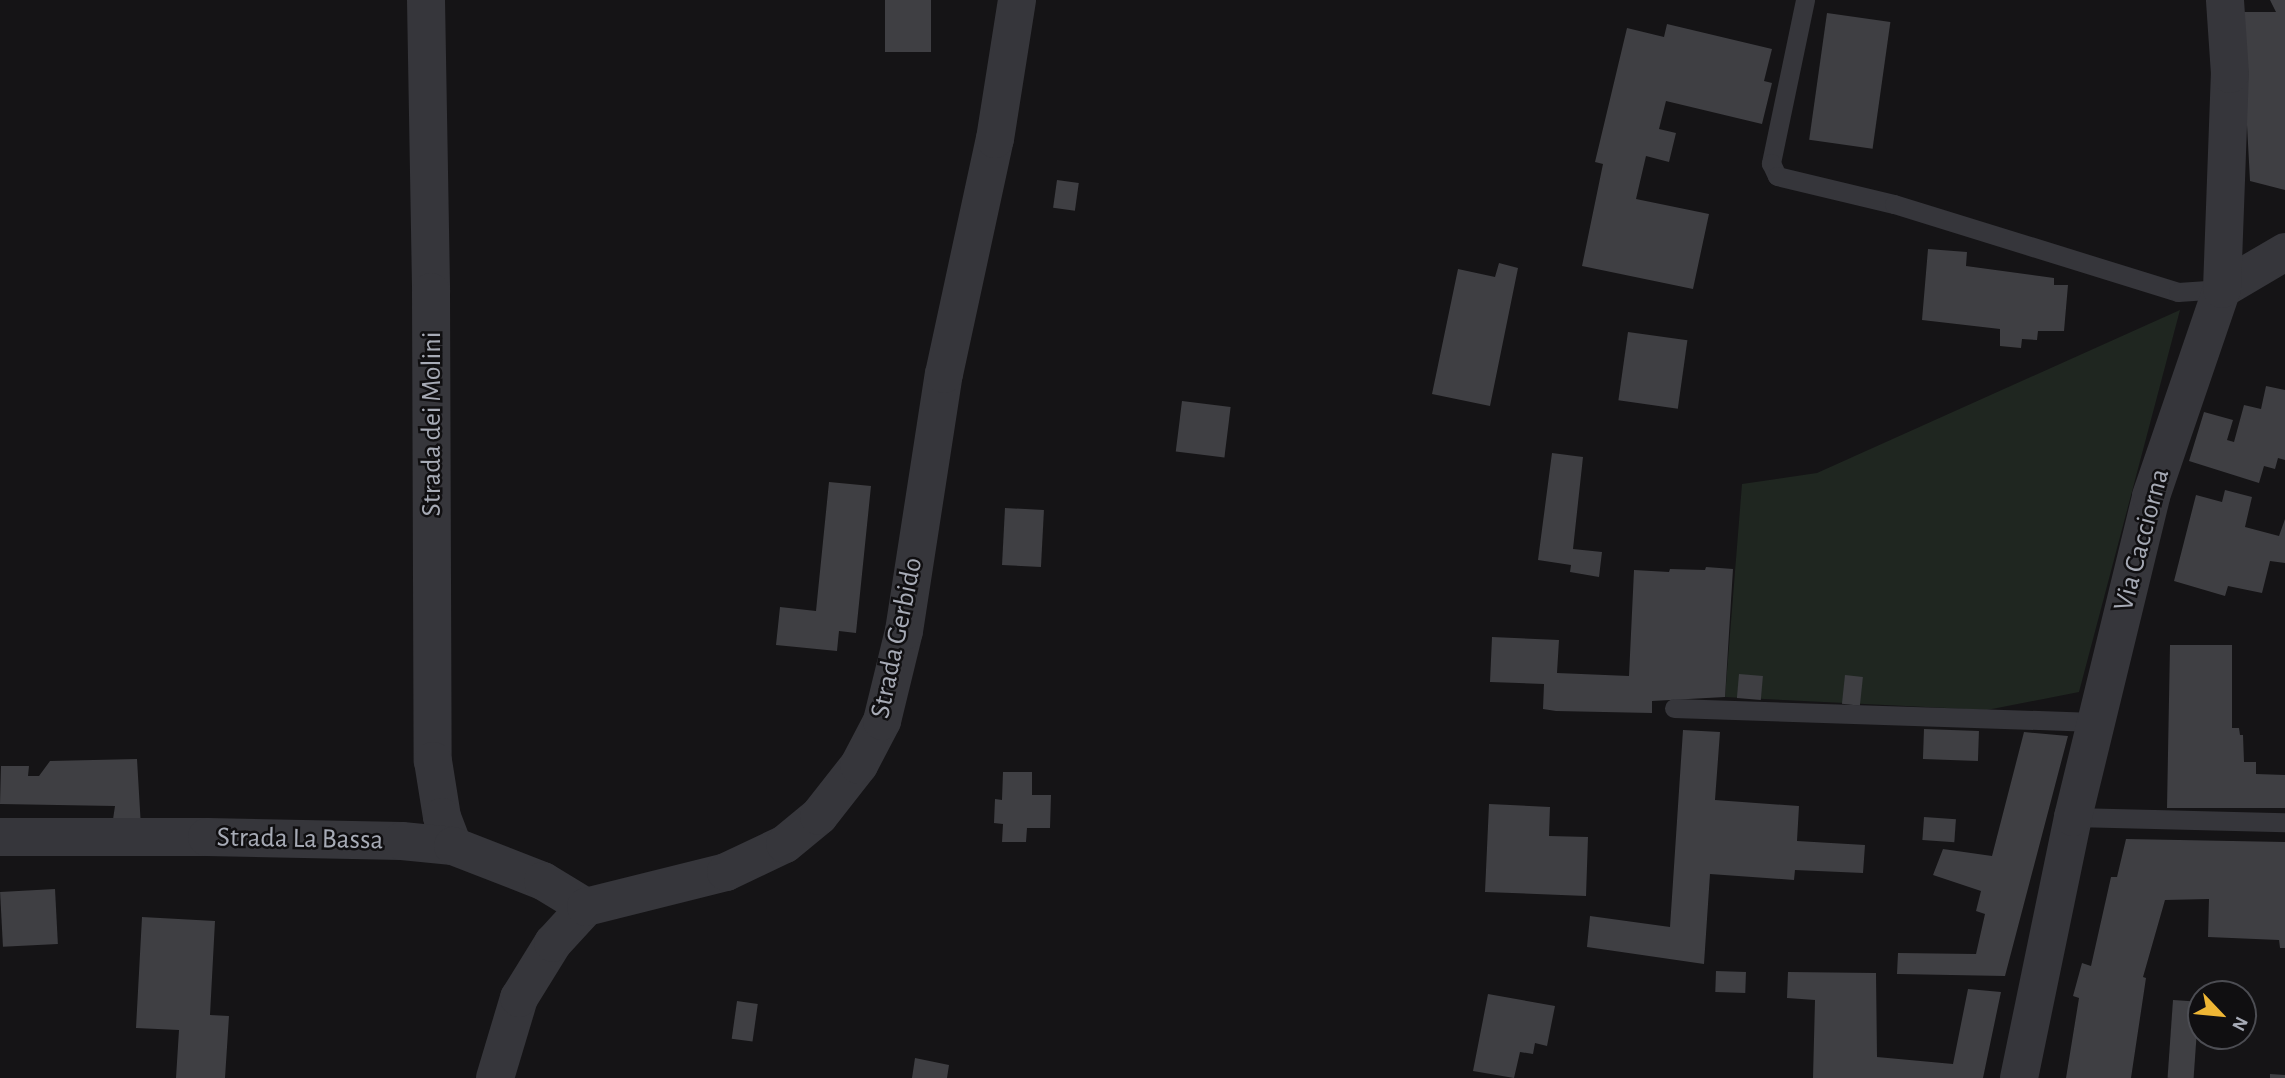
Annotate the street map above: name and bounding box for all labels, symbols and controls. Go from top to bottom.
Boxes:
street label: Strada dei Molini [415,332,449,516]
street label: Via Cacciorna [2107,465,2177,615]
street label: Strada Gerbido [864,555,930,721]
street label: Strada La Bassa [216,821,384,857]
north arrow [2187,980,2257,1050]
text: N [2228,1013,2251,1034]

